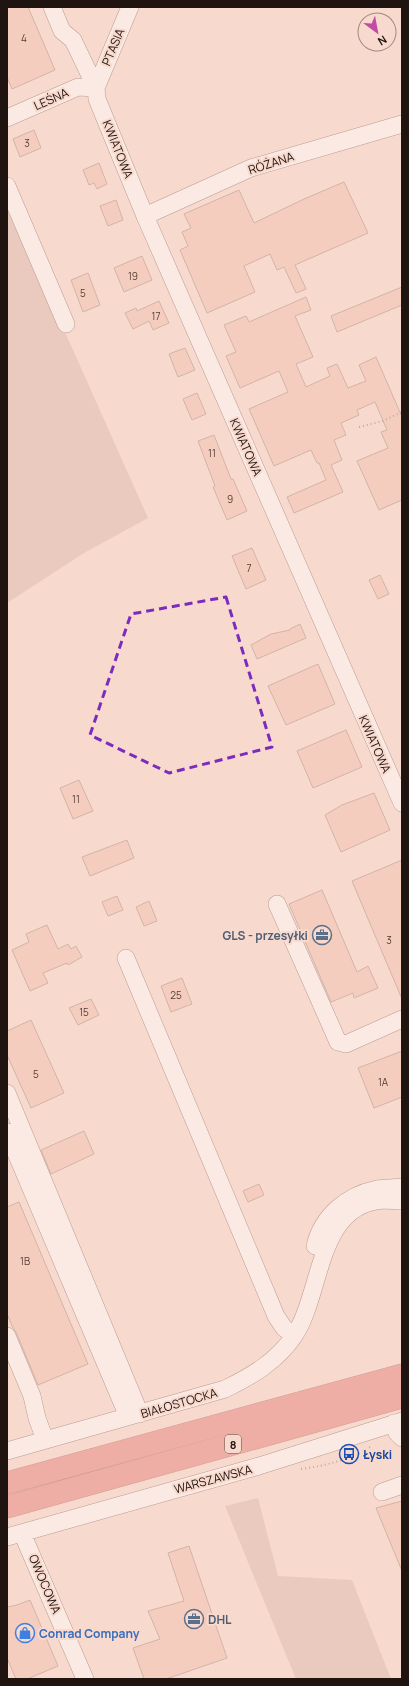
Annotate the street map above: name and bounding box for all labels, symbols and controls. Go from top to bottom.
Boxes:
north arrow [357,12,397,52]
street label: PTASIA [97,25,129,68]
house number: 4 [21,31,27,45]
text: N [375,32,390,49]
street label: LEŚNA [31,84,71,114]
street label: KWIATOWA [99,117,138,181]
house number: 3 [24,136,30,150]
street label: RÓŻANA [246,148,296,178]
house number: 19 [128,269,138,283]
house number: 5 [80,286,86,300]
house number: 17 [152,309,160,323]
street label: KWIATOWA [226,415,266,479]
house number: 11 [208,446,216,460]
house number: 9 [227,492,233,506]
house number: 7 [246,561,252,575]
street label: KWIATOWA [355,712,395,776]
house number: 11 [72,792,80,806]
office icon: GLS - przesyłki [311,924,333,946]
place label: GLS - przesyłki [222,927,308,944]
house number: 3 [386,933,392,947]
house number: 25 [170,988,182,1002]
house number: 15 [79,1005,89,1019]
house number: 5 [33,1067,39,1081]
house number: 1A [378,1075,389,1089]
house number: 1B [20,1254,30,1268]
street label: BIAŁOSTOCKA [139,1384,220,1422]
road number: 8 [225,1435,241,1453]
bus stop icon: Łyski [338,1443,360,1465]
place label: Łyski [363,1446,392,1463]
street label: WARSZAWSKA [172,1460,254,1498]
street label: OWOCOWA [25,1552,65,1617]
office icon: DHL [183,1608,205,1630]
place label: DHL [208,1611,232,1628]
shop icon: Conrad Company [14,1622,36,1644]
place label: Conrad Company [39,1625,140,1642]

